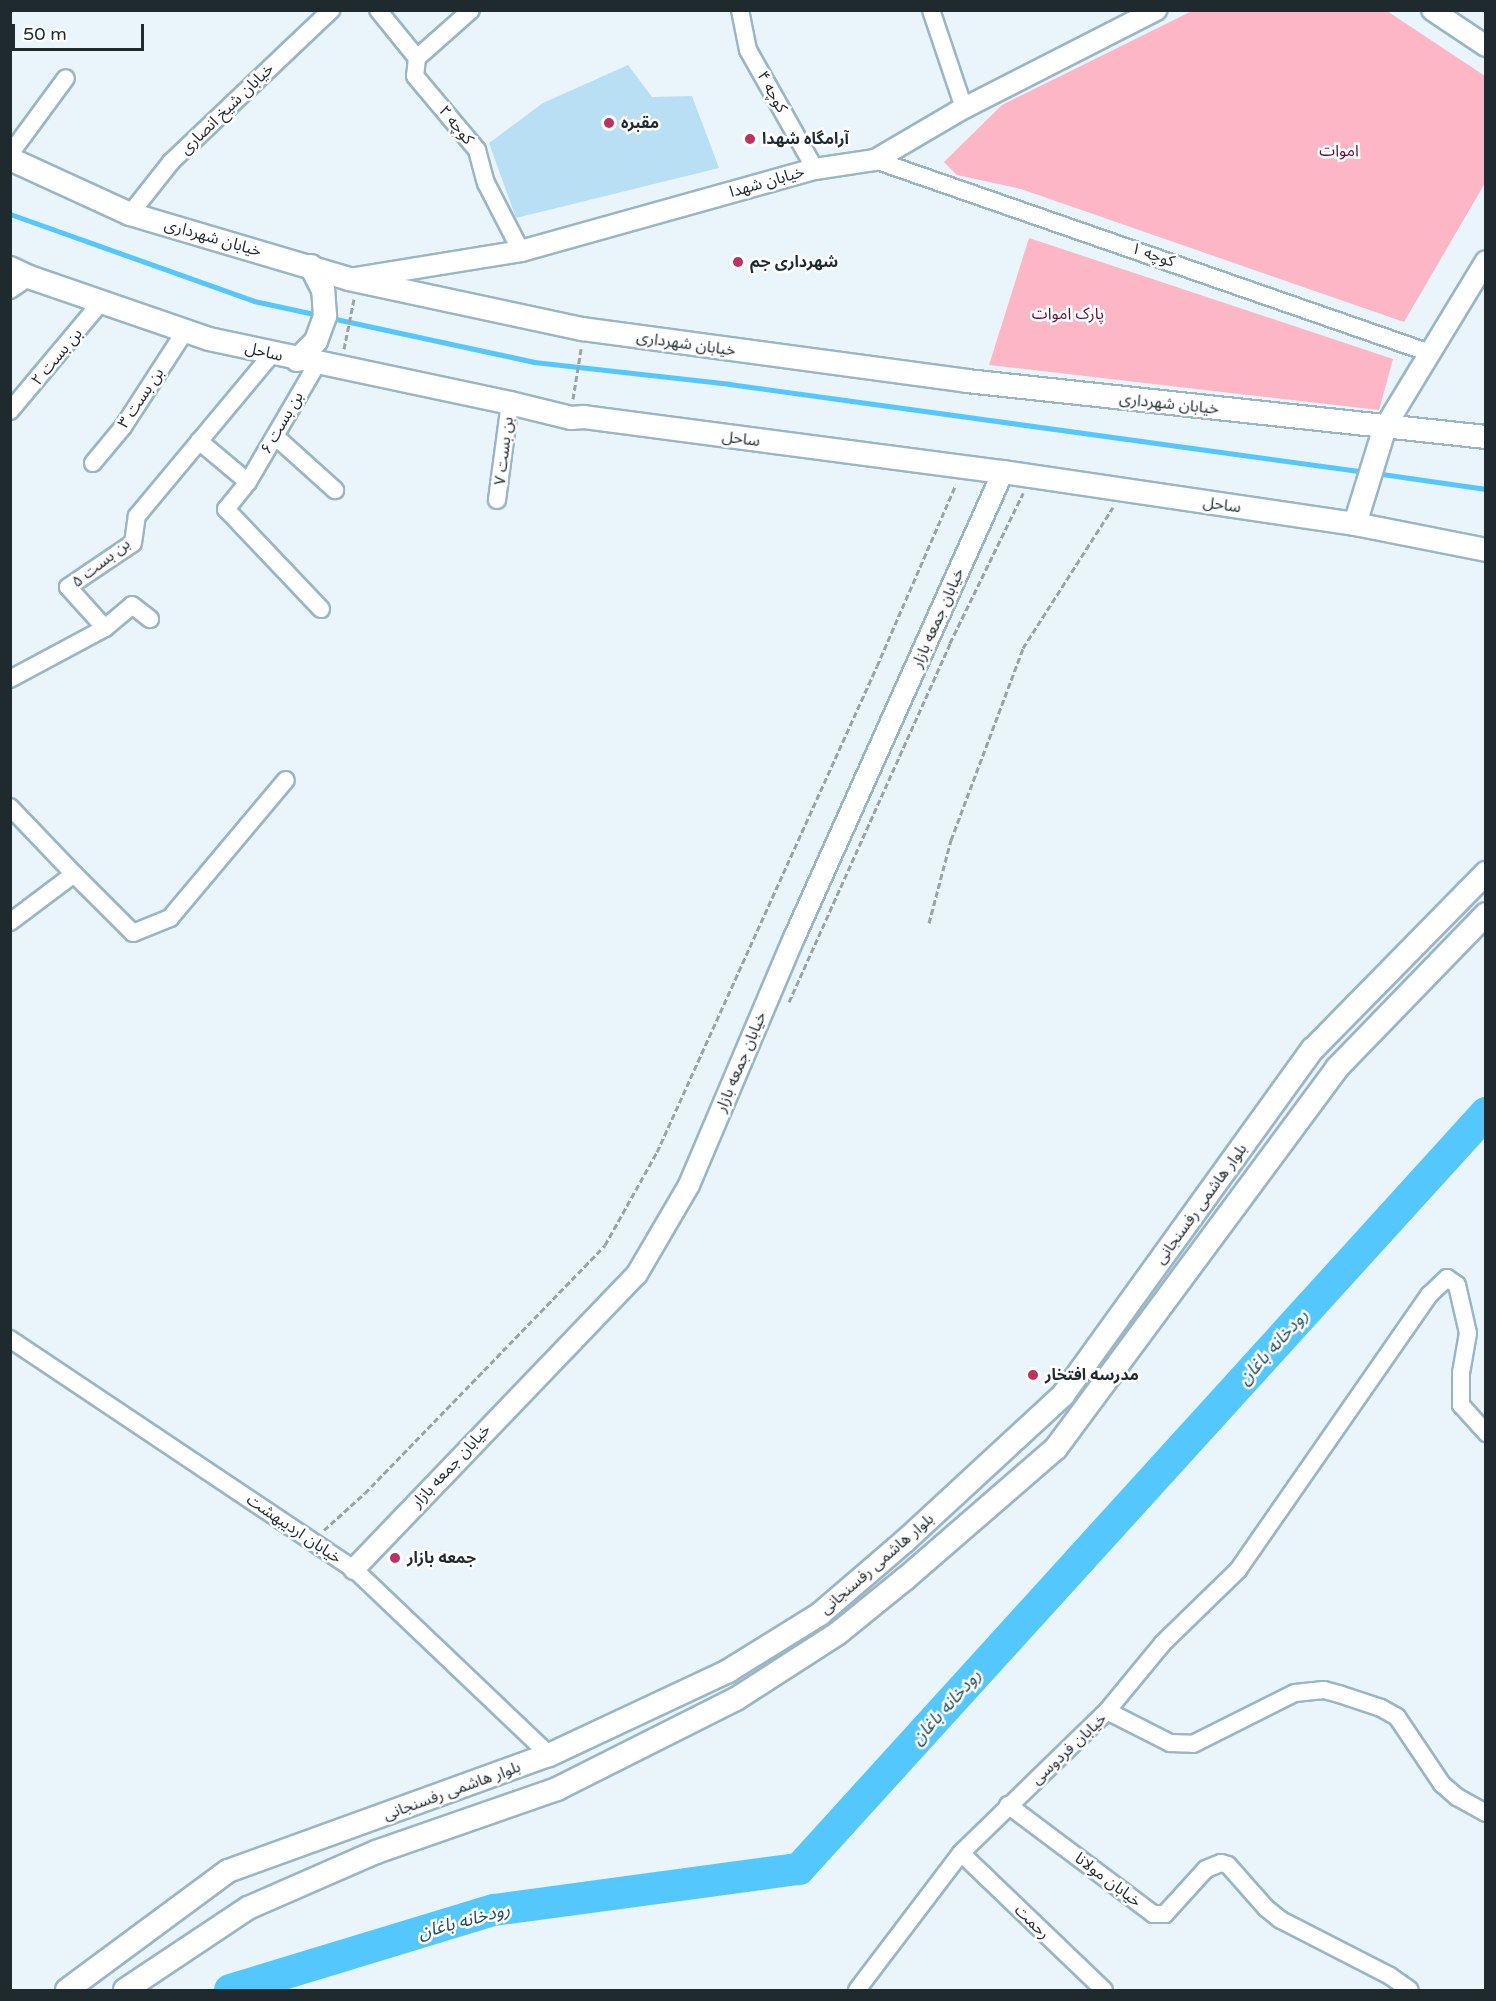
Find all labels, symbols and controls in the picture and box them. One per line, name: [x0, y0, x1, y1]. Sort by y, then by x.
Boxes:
scale bar: [15, 12, 147, 50]
text: 50 m: [23, 23, 67, 45]
street label: خیابان شیخ انصاری: [176, 59, 278, 159]
street label: کوچه ۴: [753, 68, 791, 116]
street label: کوچه ۲: [434, 102, 478, 148]
place label: مقبره: [621, 113, 659, 133]
marker: مقبره: [602, 116, 616, 130]
place label: آرامگاه شهدا: [762, 129, 849, 149]
marker: آرامگاه شهدا: [743, 132, 757, 146]
park label: اموات: [1319, 141, 1359, 161]
street label: خیابان شهدا: [727, 162, 807, 202]
street label: خیابان شهرداری: [162, 215, 264, 261]
street label: کوچه ۱: [1129, 239, 1177, 271]
place label: شهرداری جم: [750, 252, 838, 272]
marker: شهرداری جم: [731, 255, 745, 269]
park label: پارک اموات: [1032, 304, 1104, 324]
street label: بن بست ۲: [28, 324, 86, 390]
street label: خیابان شهرداری: [635, 328, 737, 360]
street label: ساحل: [243, 338, 285, 366]
street label: بن بست ۳: [114, 364, 168, 432]
street label: بن بست ۶: [256, 388, 308, 458]
street label: خیابان شهرداری: [1118, 389, 1220, 419]
street label: بن بست ۷: [490, 416, 518, 486]
street label: ساحل: [721, 427, 761, 451]
street label: ساحل: [1202, 493, 1242, 517]
street label: بن بست ۵: [68, 534, 134, 592]
street label: خیابان جمعه بازار: [907, 565, 969, 671]
street label: خیابان جمعه بازار: [711, 1009, 771, 1115]
street label: بلوار هاشمی رفسنجانی: [1151, 1140, 1251, 1268]
water label: رودخانه باغان: [1234, 1305, 1312, 1389]
place label: مدرسه افتخار: [1045, 1365, 1139, 1385]
marker: مدرسه افتخار: [1026, 1368, 1040, 1382]
street label: خیابان جمعه بازار: [407, 1420, 495, 1512]
street label: خیابان اردیبهشت: [243, 1490, 345, 1568]
street label: بلوار هاشمی رفسنجانی: [816, 1509, 938, 1619]
place label: جمعه بازار: [407, 1548, 476, 1568]
marker: جمعه بازار: [388, 1551, 402, 1565]
water label: رودخانه باغان: [907, 1665, 985, 1749]
street label: خیابان فردوسی: [1027, 1709, 1111, 1789]
street label: بلوار هاشمی رفسنجانی: [381, 1757, 523, 1825]
street label: خیابان مولانا: [1071, 1849, 1145, 1911]
water label: رودخانه باغان: [416, 1898, 512, 1944]
street label: رحمت: [1010, 1901, 1054, 1943]

